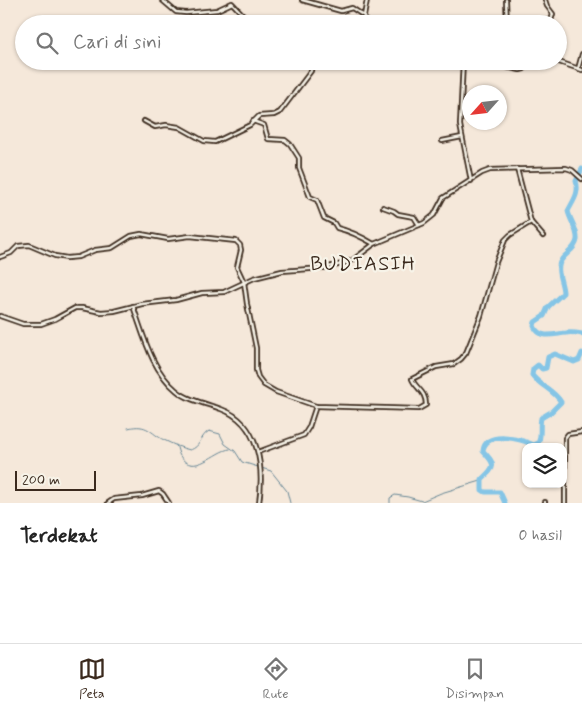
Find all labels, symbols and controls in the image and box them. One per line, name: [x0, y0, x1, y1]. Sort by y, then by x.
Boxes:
search box: [15, 15, 567, 70]
icon: search: [33, 29, 61, 57]
text: Cari di sini: [73, 30, 161, 55]
north arrow: [462, 85, 507, 130]
district label: BUDIASIH: [310, 251, 416, 278]
map controls: [522, 443, 567, 488]
button: layers: [522, 443, 567, 488]
scale bar: [15, 468, 96, 491]
text: 200 m: [22, 471, 60, 489]
text: Terdekat: [20, 522, 98, 550]
text: 0 hasil: [518, 525, 562, 546]
tab: Peta: [78, 655, 106, 703]
tab: Rute: [262, 655, 290, 703]
tab: Disimpan: [445, 655, 504, 703]

